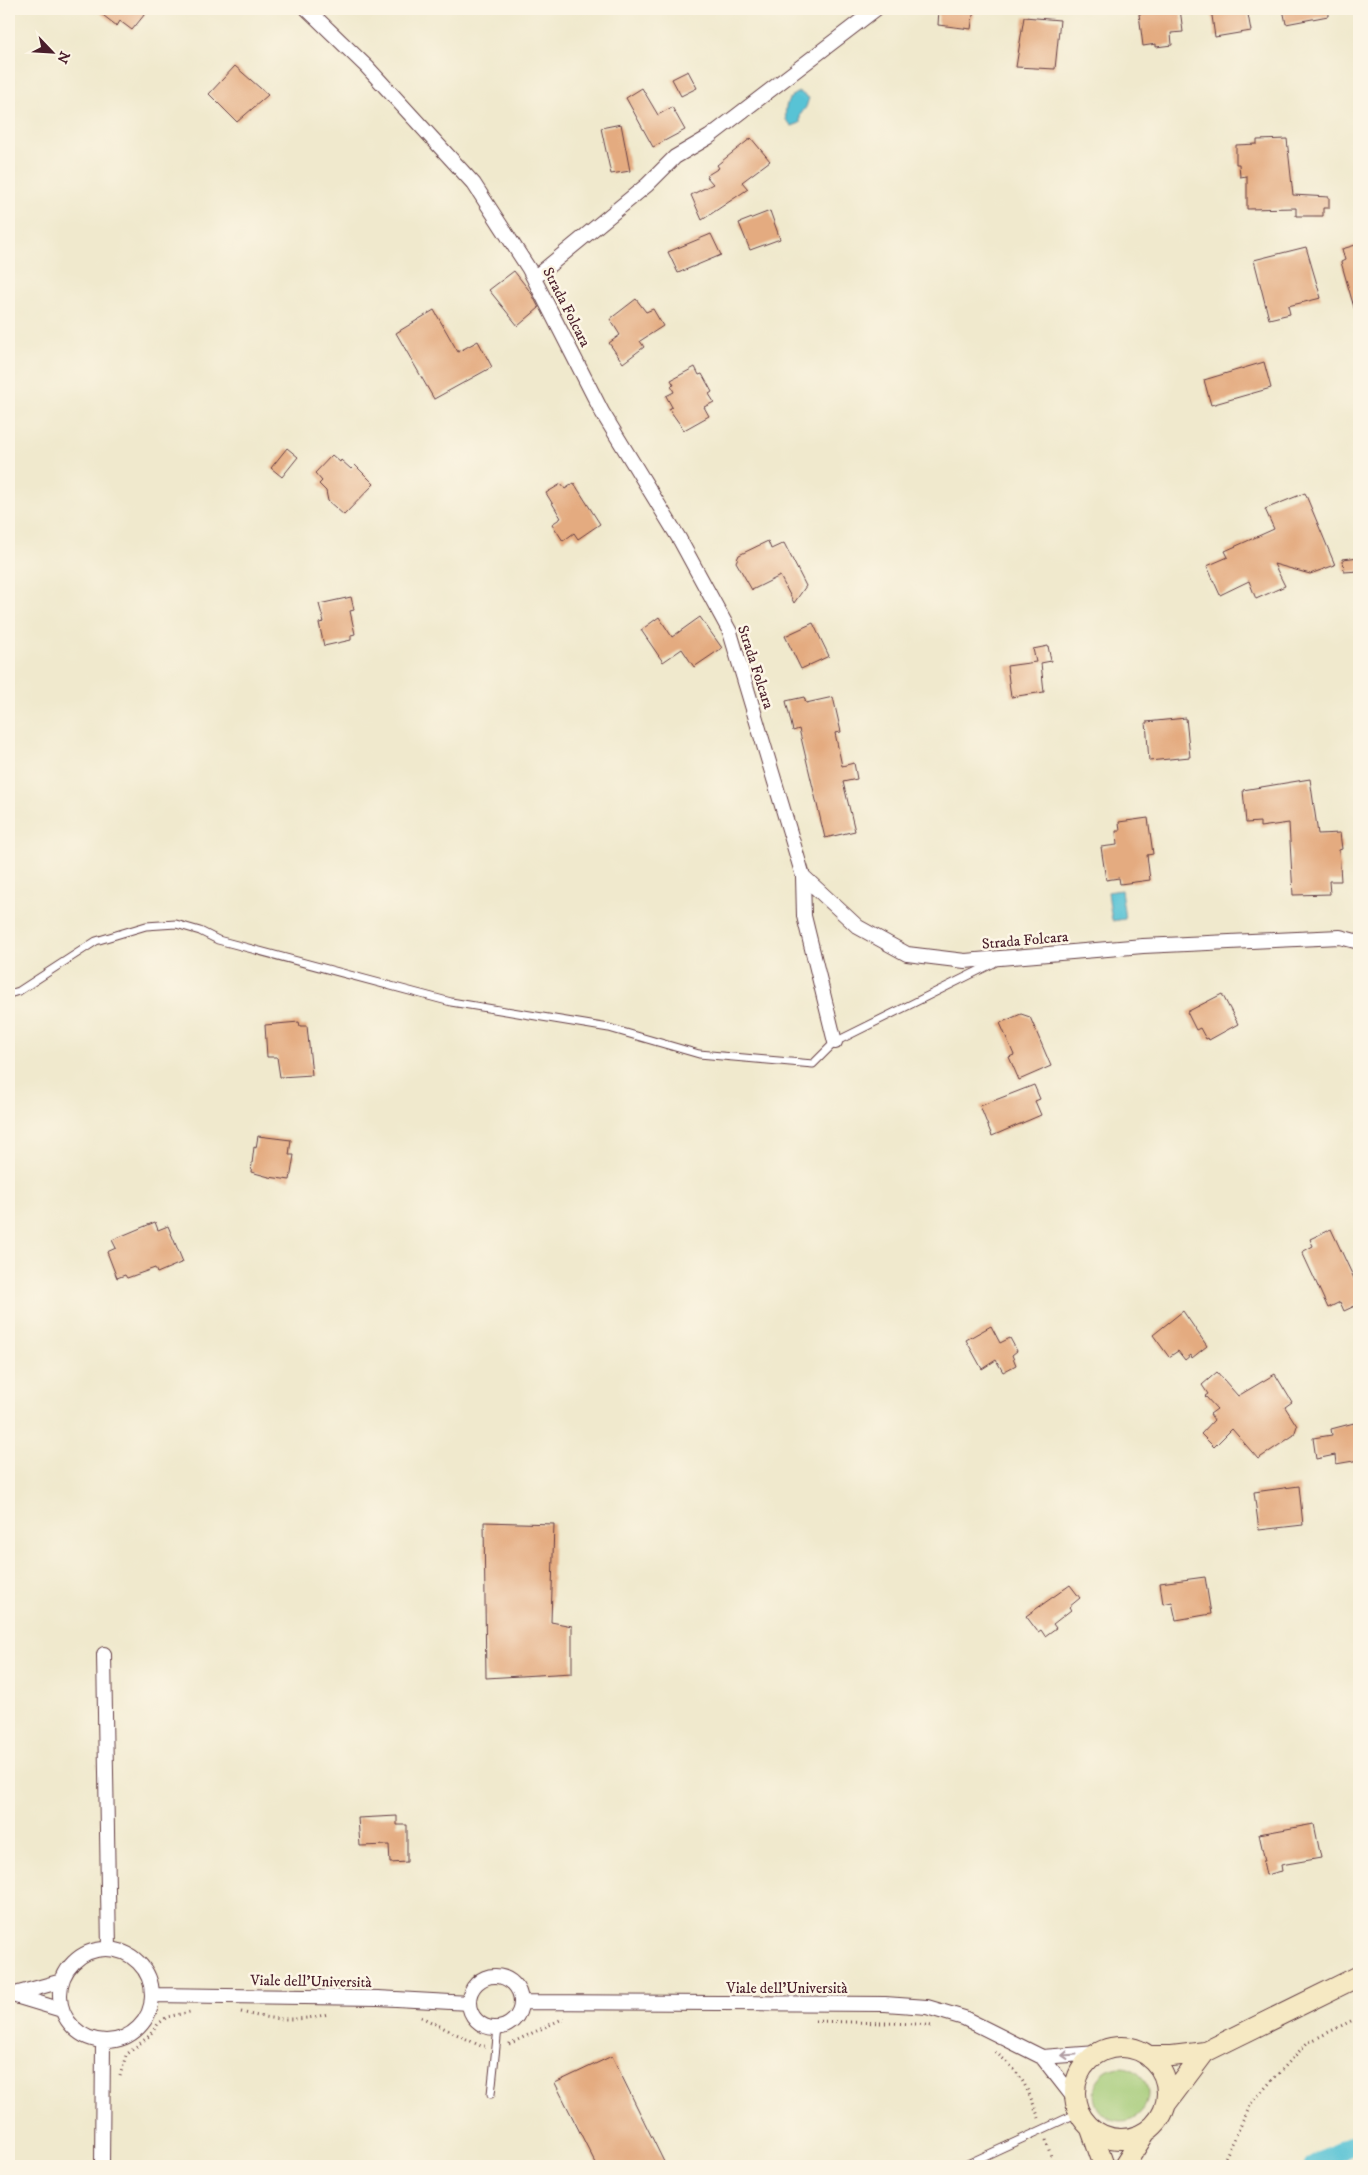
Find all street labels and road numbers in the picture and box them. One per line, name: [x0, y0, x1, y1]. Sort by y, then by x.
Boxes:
street label: Strada Folcara: [538, 264, 595, 351]
street label: Strada Folcara: [733, 623, 778, 712]
street label: Strada Folcara: [981, 927, 1070, 954]
street label: Viale dell'Università: [249, 1971, 372, 1992]
street label: Viale dell'Università: [725, 1979, 848, 1998]

